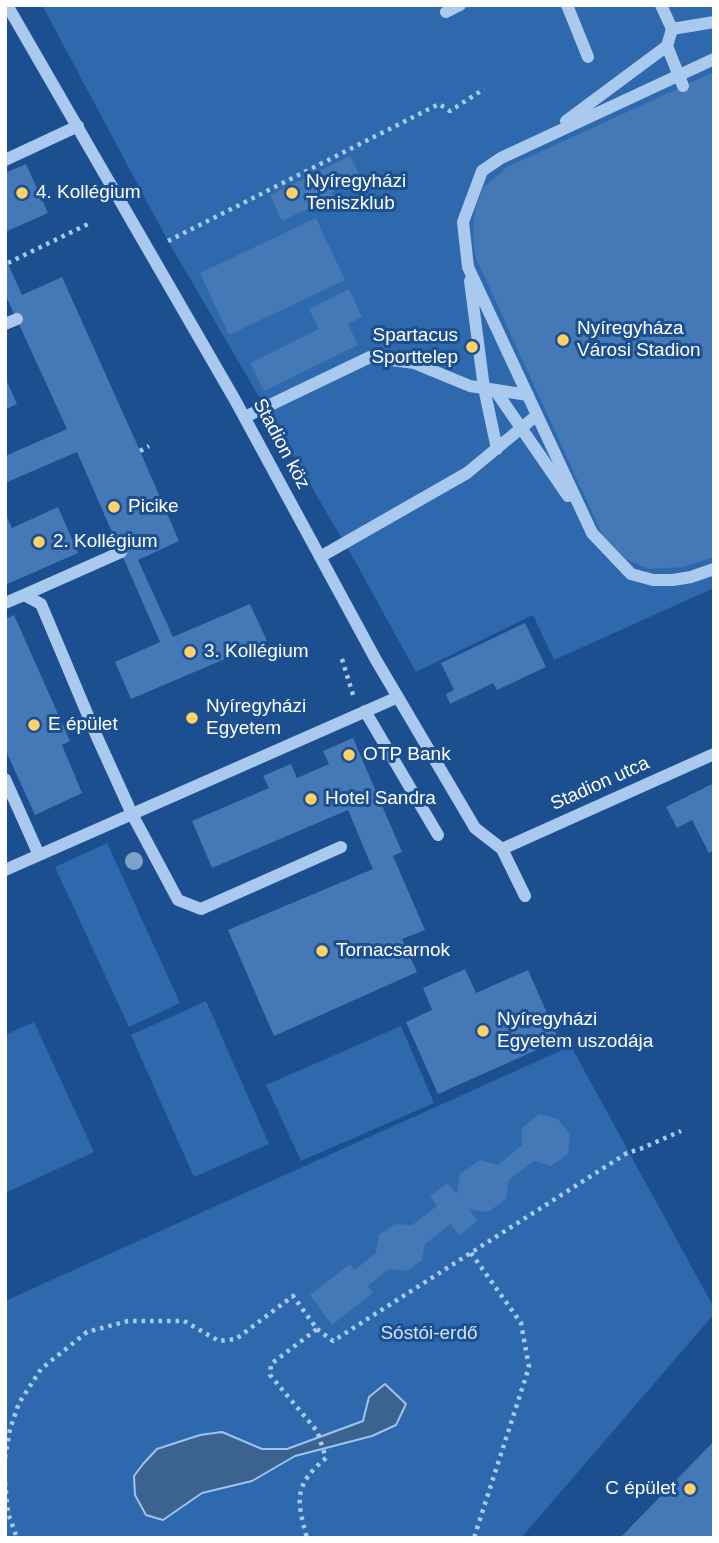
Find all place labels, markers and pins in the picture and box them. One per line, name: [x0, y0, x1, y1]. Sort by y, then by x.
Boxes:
place label: Nyíregyházi Teniszklub: [306, 171, 406, 215]
place label: 4. Kollégium: [36, 182, 141, 204]
marker: 4. Kollégium: [14, 185, 30, 201]
marker: Nyíregyházi Teniszklub: [284, 185, 300, 201]
place label: Nyíregyháza Városi Stadion: [577, 318, 701, 362]
place label: Spartacus Sporttelep: [371, 325, 458, 369]
marker: Nyíregyháza Városi Stadion: [555, 332, 571, 348]
marker: Spartacus Sporttelep: [464, 339, 480, 355]
place label: Picike: [128, 496, 179, 518]
marker: Picike: [106, 499, 122, 515]
place label: 2. Kollégium: [53, 531, 158, 553]
marker: 2. Kollégium: [31, 534, 47, 550]
place label: 3. Kollégium: [204, 641, 309, 663]
marker: 3. Kollégium: [182, 644, 198, 660]
place label: Nyíregyházi Egyetem: [206, 696, 306, 740]
marker: Nyíregyházi Egyetem: [184, 710, 200, 726]
place label: E épület: [48, 714, 118, 736]
marker: E épület: [26, 717, 42, 733]
place label: OTP Bank: [363, 744, 451, 766]
marker: OTP Bank: [341, 747, 357, 763]
place label: Hotel Sandra: [325, 788, 436, 810]
marker: Hotel Sandra: [303, 791, 319, 807]
place label: Tornacsarnok: [336, 940, 450, 962]
marker: Tornacsarnok: [314, 943, 330, 959]
place label: Nyíregyházi Egyetem uszodája: [497, 1009, 653, 1053]
marker: Nyíregyházi Egyetem uszodája: [475, 1023, 491, 1039]
place label: C épület: [605, 1478, 676, 1500]
marker: C épület: [682, 1481, 698, 1497]

